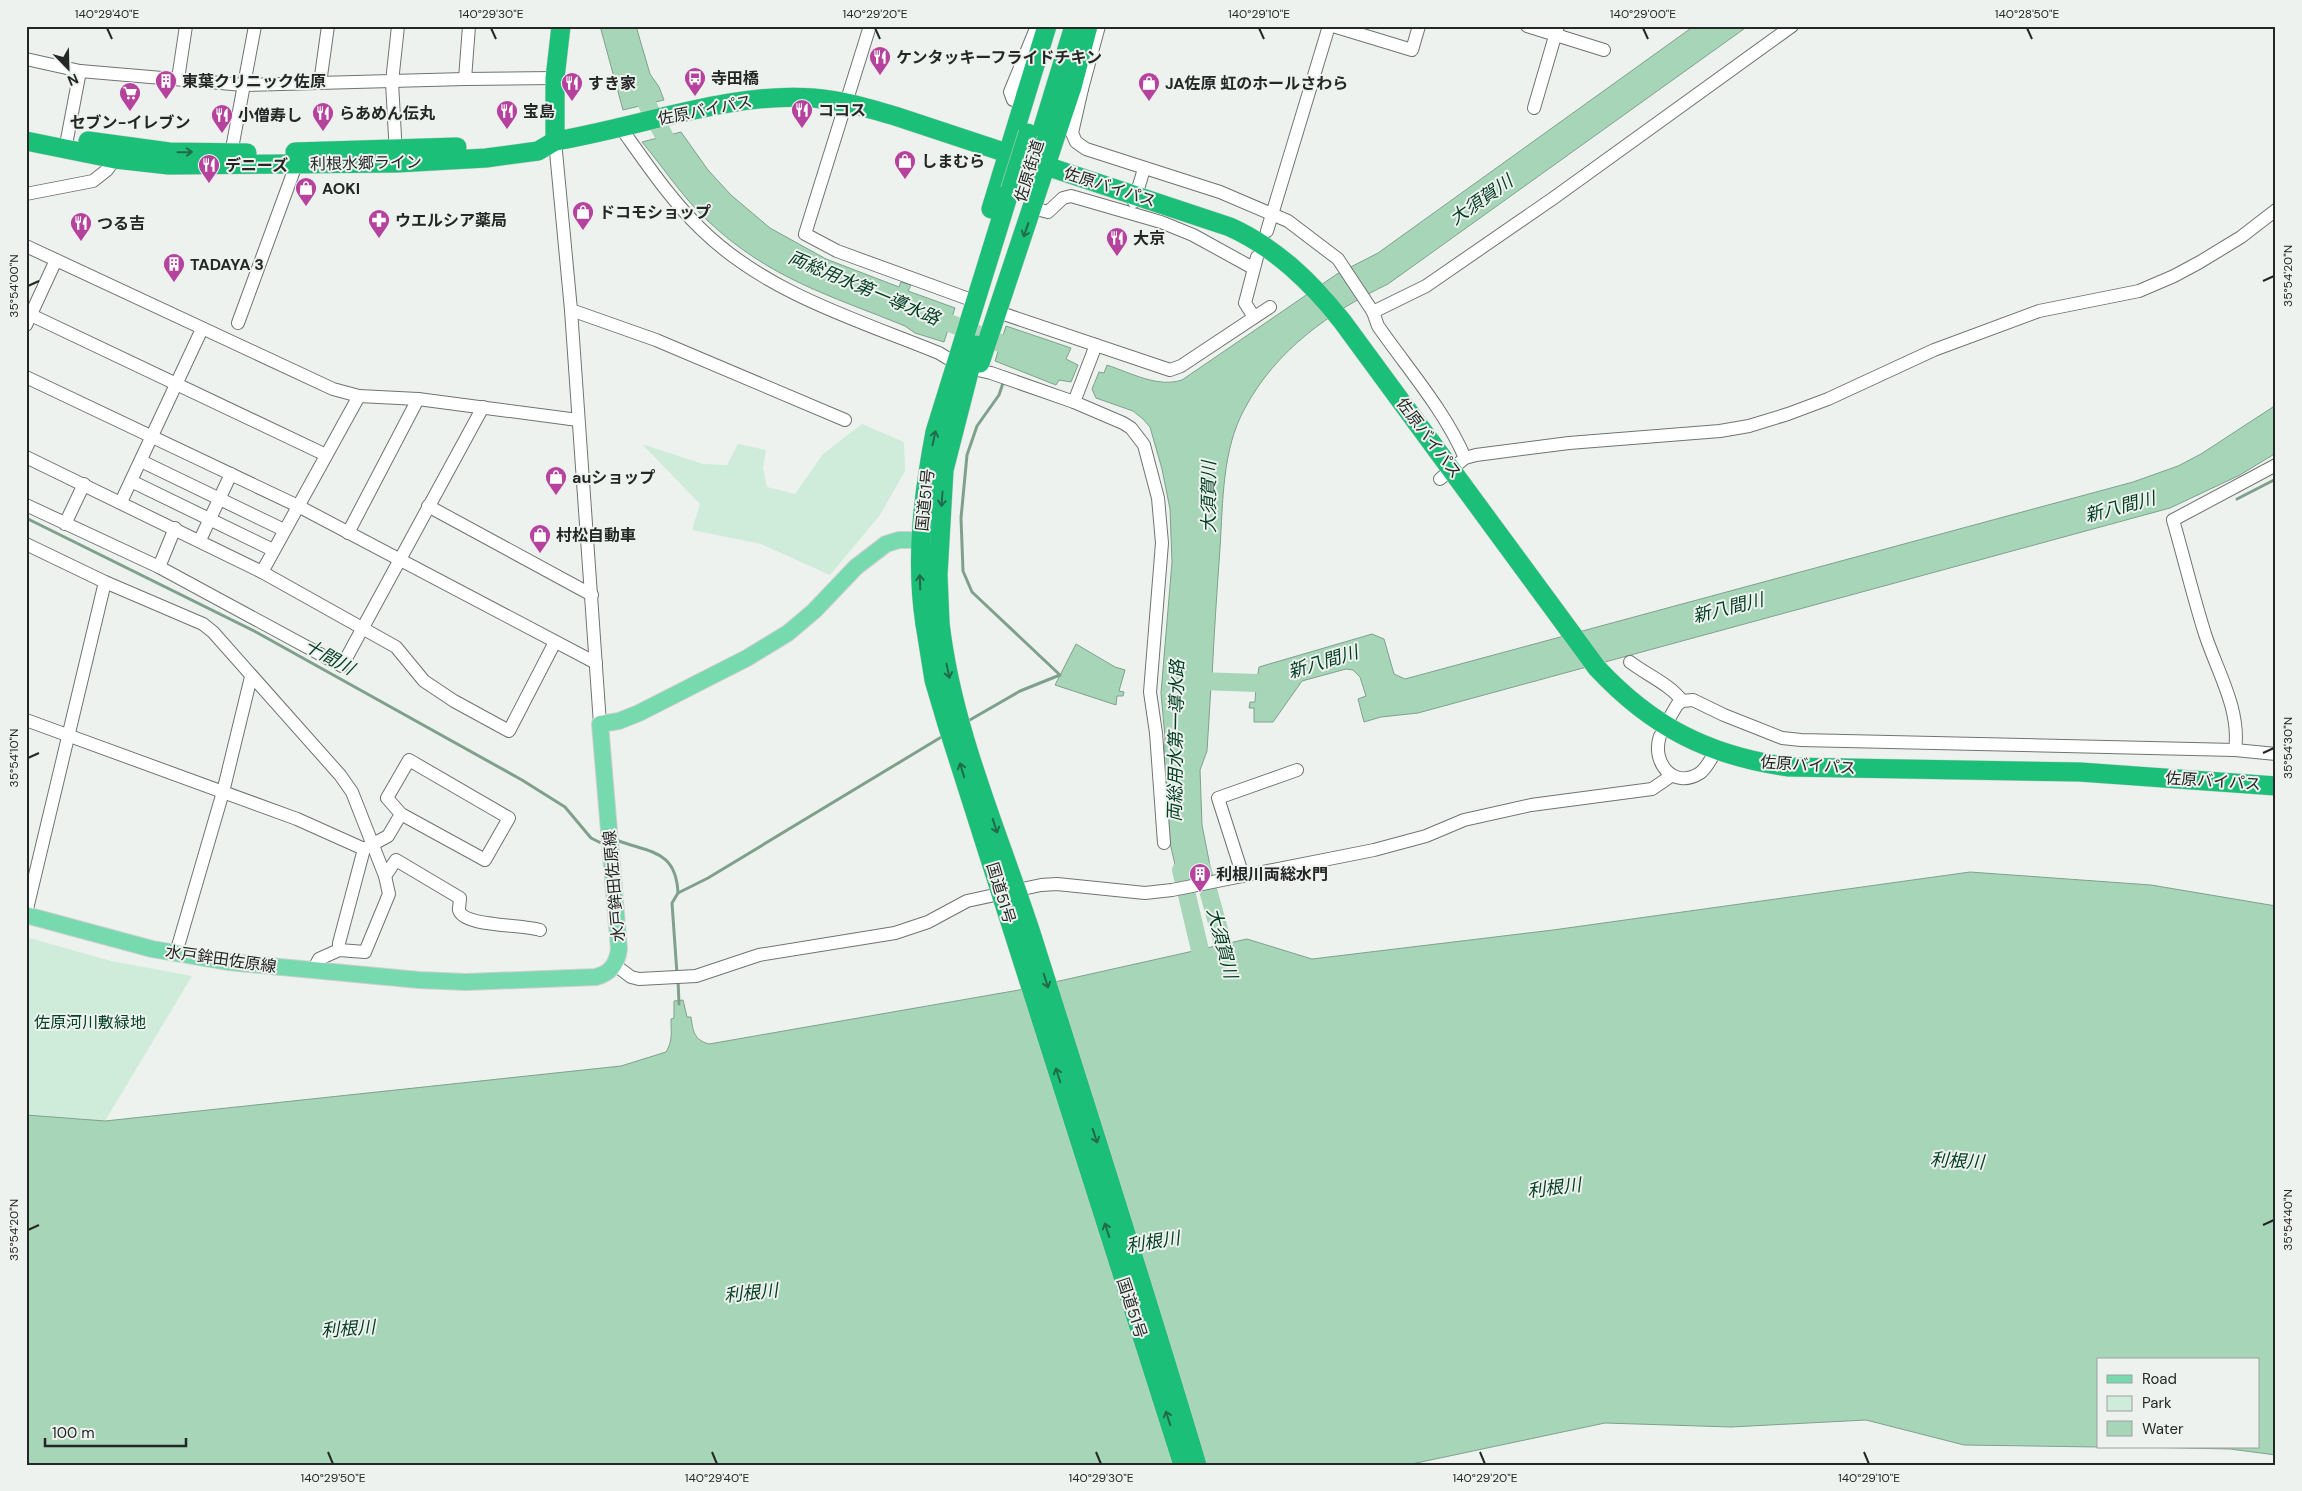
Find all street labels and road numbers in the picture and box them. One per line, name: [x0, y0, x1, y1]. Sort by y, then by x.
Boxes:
street label: 佐原バイパス: [656, 91, 754, 129]
street label: 佐原街道: [1010, 137, 1048, 205]
street label: 利根水郷ライン: [310, 152, 422, 174]
street label: 佐原バイパス: [1061, 162, 1159, 212]
street label: 佐原バイパス: [1392, 393, 1466, 483]
street label: 国道51号: [911, 468, 939, 532]
street label: 佐原バイパス: [1760, 751, 1856, 779]
street label: 佐原バイパス: [2165, 767, 2261, 795]
street label: 水戸鉾田佐原線: [599, 829, 629, 943]
street label: 国道51号: [982, 860, 1020, 926]
street label: 水戸鉾田佐原線: [164, 941, 278, 977]
street label: 国道51号: [1112, 1275, 1152, 1341]

